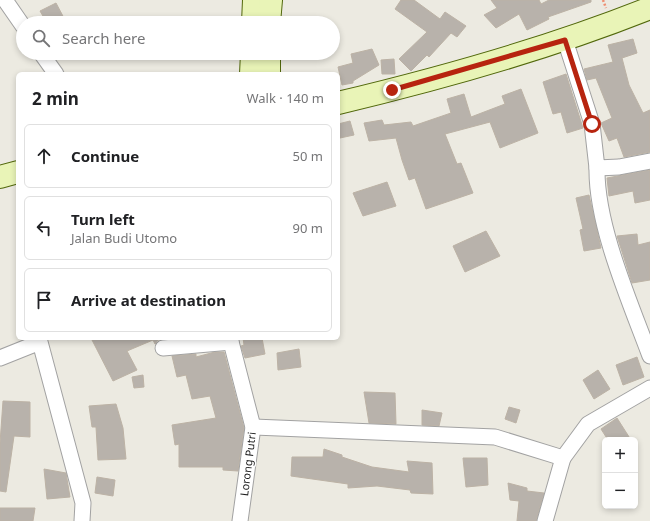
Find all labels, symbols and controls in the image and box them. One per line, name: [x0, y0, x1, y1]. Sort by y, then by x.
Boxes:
search box: [16, 16, 340, 60]
icon: search: [30, 27, 52, 49]
text: Search here: [62, 28, 145, 48]
route end: [383, 81, 401, 99]
text: 2 min: [32, 87, 79, 110]
text: Walk · 140 m: [246, 89, 324, 107]
route start: [583, 115, 601, 133]
icon: ahead: [33, 145, 55, 167]
text: Continue: [71, 146, 139, 166]
text: 50 m: [293, 147, 323, 165]
text: Turn left: [71, 209, 135, 229]
icon: left: [33, 217, 55, 239]
text: 90 m: [293, 219, 323, 237]
text: Jalan Budi Utomo: [71, 229, 177, 247]
icon: arrive: [33, 289, 55, 311]
text: Arrive at destination: [71, 290, 226, 310]
street label: Lorong Putri: [236, 431, 259, 497]
map controls: [602, 437, 638, 509]
button: +: [602, 437, 638, 473]
button: −: [602, 473, 638, 509]

